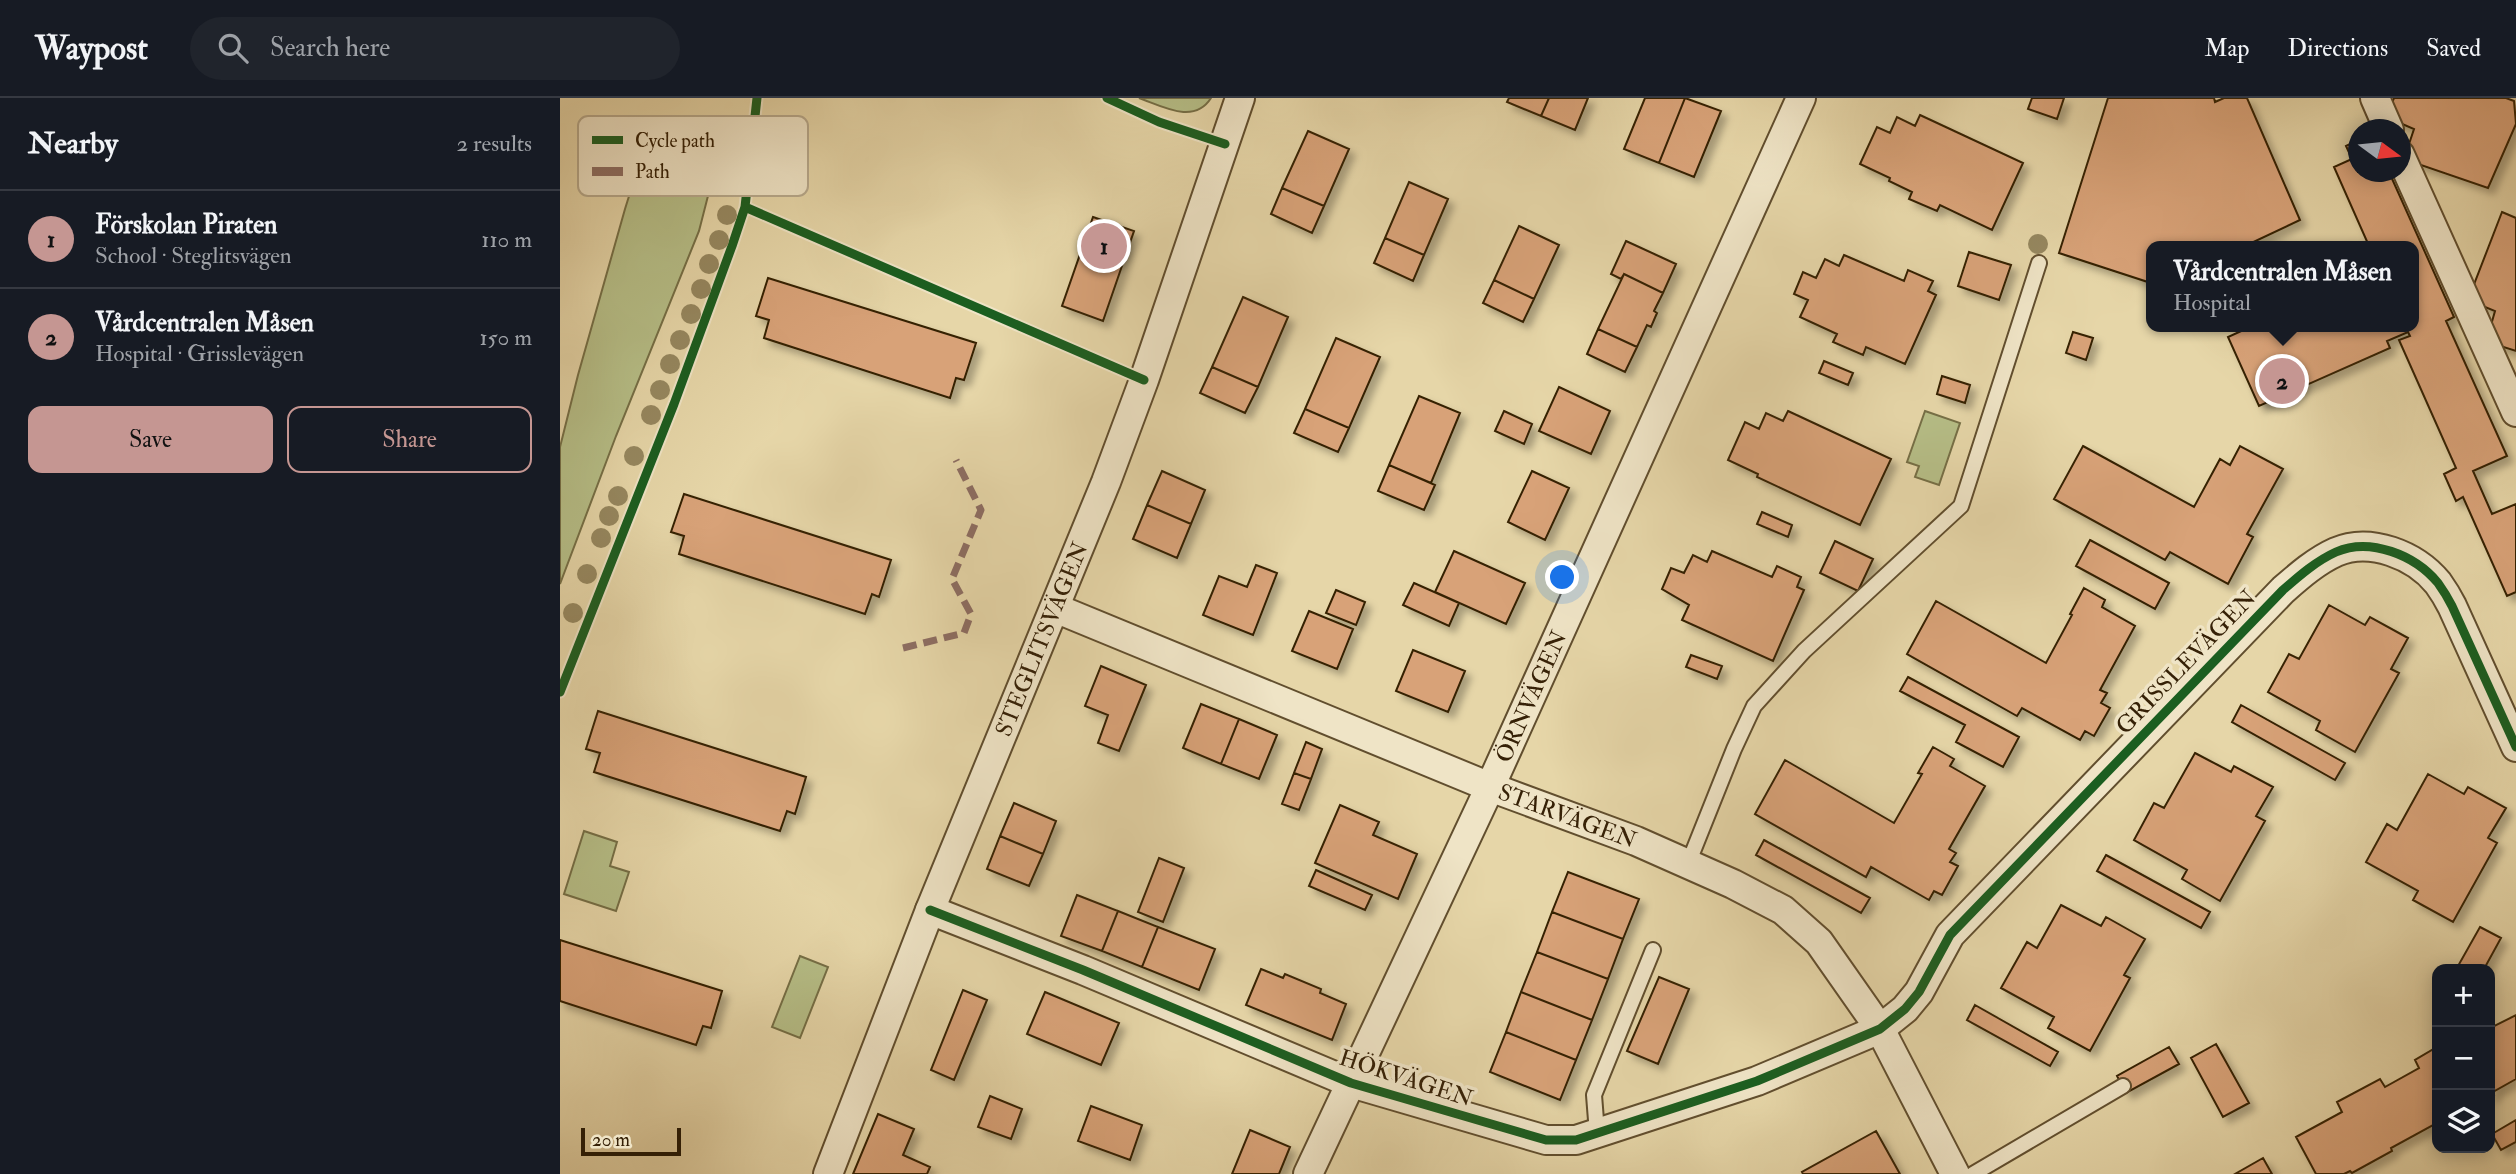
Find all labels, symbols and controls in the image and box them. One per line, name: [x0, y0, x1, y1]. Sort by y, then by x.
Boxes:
search box: [190, 17, 680, 80]
text: Waypost: [35, 28, 148, 69]
icon: search: [214, 29, 252, 67]
text: Search here: [270, 32, 390, 64]
text: Map: [2204, 33, 2249, 64]
text: Directions: [2287, 33, 2388, 64]
text: Saved: [2426, 33, 2481, 64]
legend: [578, 116, 808, 196]
north arrow: [2348, 119, 2411, 182]
text: Nearby: [28, 125, 118, 162]
text: 2 results: [457, 129, 532, 158]
text: Cycle path: [635, 129, 715, 154]
text: Path: [635, 160, 670, 184]
text: Förskolan Piraten: [95, 209, 277, 241]
pin: 1: [1081, 220, 1127, 272]
text: 1: [47, 225, 55, 254]
text: 110 m: [481, 225, 532, 254]
text: School · Steglitsvägen: [95, 241, 292, 270]
popup: [2146, 241, 2419, 332]
text: Vårdcentralen Måsen: [2173, 256, 2392, 288]
text: Hospital: [2173, 288, 2251, 317]
text: Vårdcentralen Måsen: [95, 307, 314, 339]
text: 2: [45, 323, 57, 352]
text: 150 m: [479, 323, 532, 352]
text: Hospital · Grisslevägen: [95, 339, 304, 368]
pin: 2: [2259, 355, 2305, 407]
button: Save: [28, 406, 273, 473]
button: Share: [287, 406, 532, 473]
street label: STEGLITSVÄGEN: [989, 537, 1094, 741]
your location: [1545, 560, 1579, 594]
street label: GRISSLEVÄGEN: [2110, 583, 2263, 740]
street label: ÖRNVÄGEN: [1489, 626, 1573, 767]
street label: STARVÄGEN: [1494, 777, 1641, 855]
map controls: [2432, 964, 2495, 1153]
button: +: [2432, 964, 2495, 1027]
button: −: [2432, 1027, 2495, 1090]
street label: HÖKVÄGEN: [1336, 1043, 1477, 1113]
button: layers: [2432, 1090, 2495, 1153]
scale bar: [581, 1125, 681, 1157]
text: 20 m: [592, 1128, 630, 1152]

